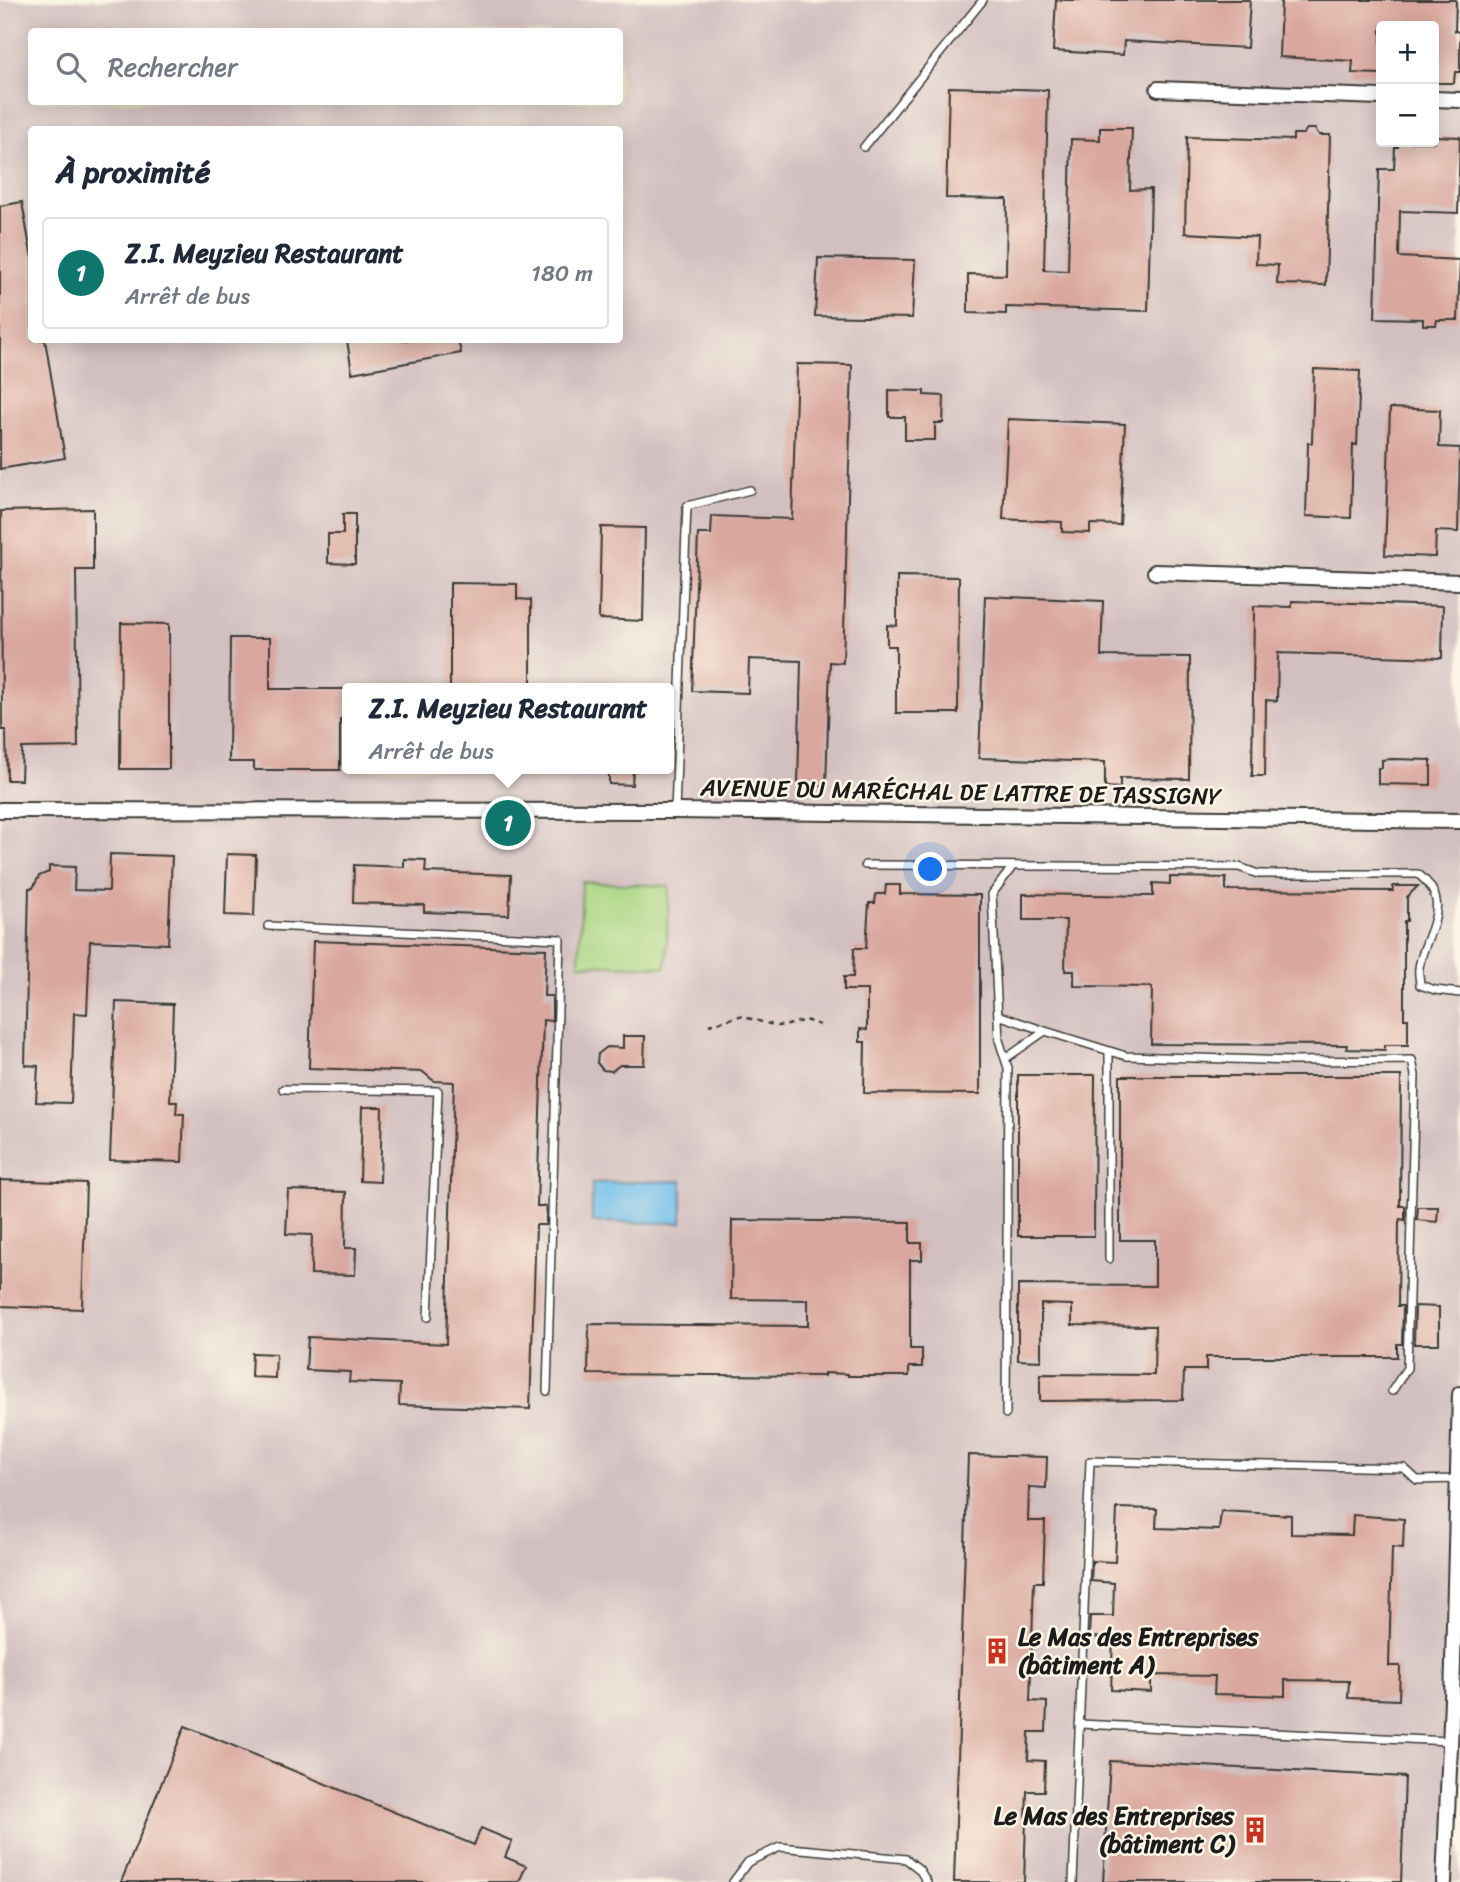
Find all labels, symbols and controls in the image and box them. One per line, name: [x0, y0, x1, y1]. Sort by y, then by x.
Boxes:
map controls: [1376, 21, 1439, 147]
button: +: [1376, 21, 1439, 84]
search box: [28, 28, 623, 105]
text: Rechercher: [108, 44, 238, 90]
icon: search: [52, 48, 90, 86]
button: −: [1376, 84, 1439, 147]
text: À proximité: [56, 145, 210, 199]
text: Z.I. Meyzieu Restaurant: [125, 230, 404, 276]
text: 1: [76, 253, 86, 294]
text: 180 m: [531, 253, 593, 294]
text: Arrêt de bus: [125, 276, 250, 317]
popup: [342, 683, 674, 774]
text: Z.I. Meyzieu Restaurant: [369, 685, 647, 731]
text: Arrêt de bus: [369, 731, 494, 772]
street label: AVENUE DU MARÉCHAL DE LATTRE DE TASSIGNY: [699, 766, 1223, 818]
pin: 1: [485, 797, 531, 849]
your location: [913, 852, 947, 886]
place label: Le Mas des Entreprises (bâtiment A): [1018, 1616, 1259, 1686]
building icon: Le Mas des Entreprises (bâtiment A): [982, 1636, 1012, 1666]
place label: Le Mas des Entreprises (bâtiment C): [994, 1795, 1235, 1865]
building icon: Le Mas des Entreprises (bâtiment C): [1240, 1815, 1270, 1845]

